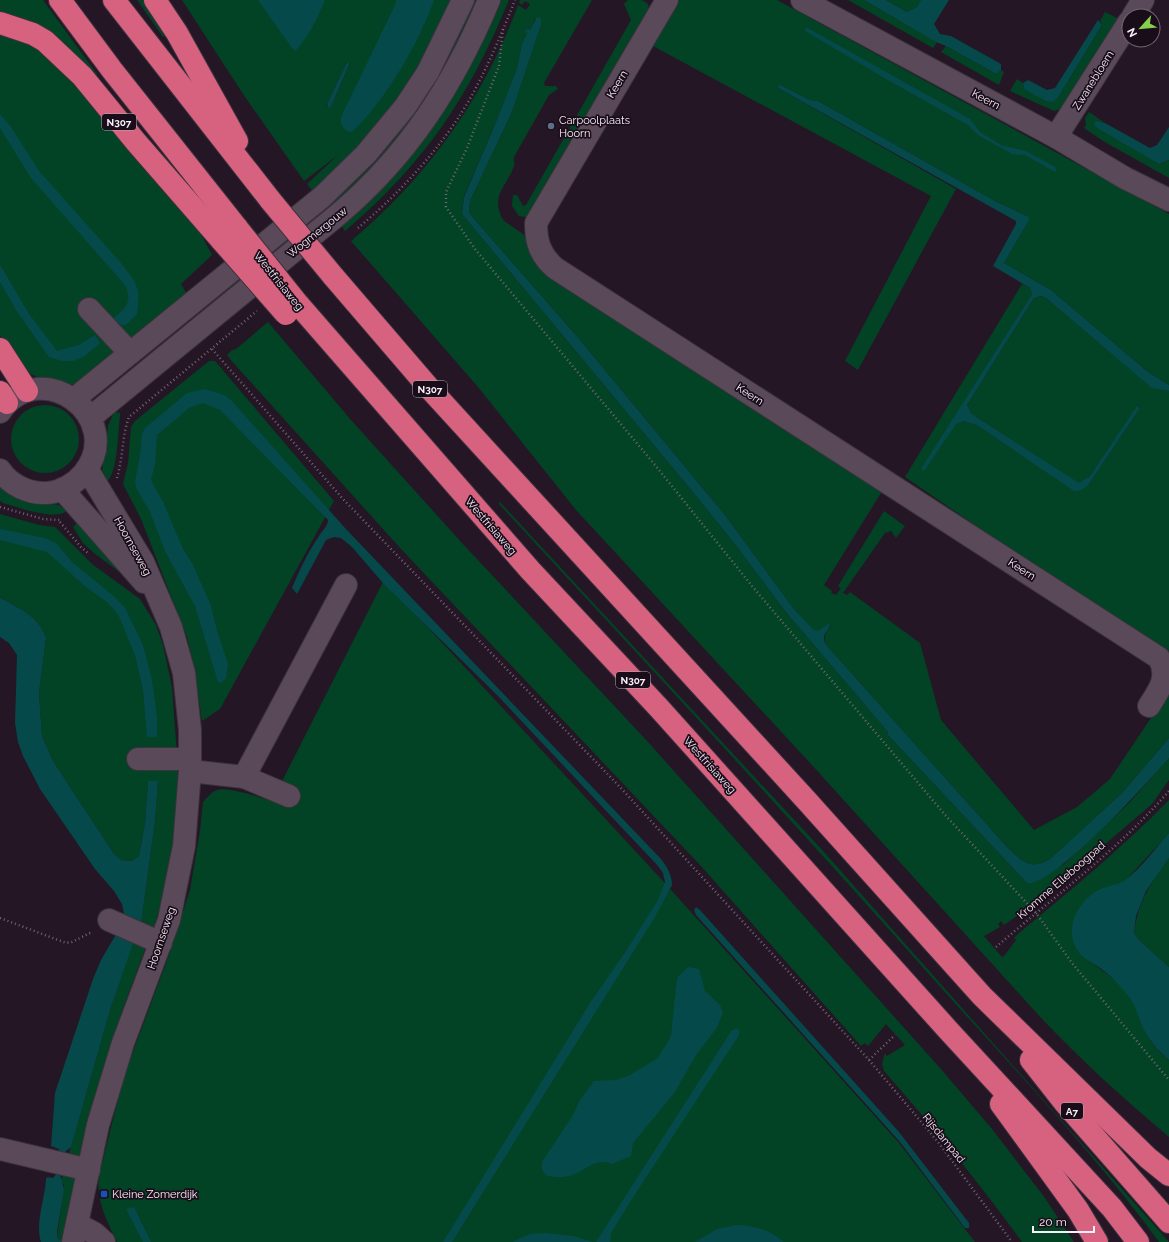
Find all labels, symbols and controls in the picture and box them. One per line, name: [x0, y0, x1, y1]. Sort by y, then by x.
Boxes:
north arrow: [1121, 8, 1161, 48]
text: N: [1125, 26, 1140, 39]
street label: Zwanebloem: [1070, 48, 1117, 112]
street label: Keern: [604, 68, 631, 100]
street label: Keern: [970, 87, 1002, 112]
road number: N307: [102, 114, 136, 130]
place label: Carpoolplaats Hoorn: [559, 114, 630, 140]
marker: Carpoolplaats Hoorn: [546, 121, 556, 131]
street label: Wogmergouw: [285, 204, 350, 260]
street label: Westfrisiaweg: [251, 249, 306, 313]
road number: N307: [413, 381, 447, 397]
street label: Keern: [734, 381, 766, 408]
street label: Westfrisiaweg: [462, 495, 519, 558]
street label: Hoornseweg: [111, 515, 154, 578]
street label: Keern: [1006, 556, 1038, 583]
road number: N307: [616, 672, 650, 688]
street label: Westfrisiaweg: [681, 734, 738, 796]
street label: Kromme Elleboogpad: [1015, 839, 1108, 922]
street label: Hoornseweg: [145, 905, 178, 971]
road number: A7: [1061, 1103, 1083, 1119]
street label: Rijsdampad: [920, 1111, 968, 1166]
place label: Kleine Zomerdijk: [112, 1188, 198, 1201]
marker: Kleine Zomerdijk: [99, 1189, 109, 1199]
scale bar: [1033, 1208, 1094, 1234]
text: 20 m: [1039, 1215, 1067, 1229]

